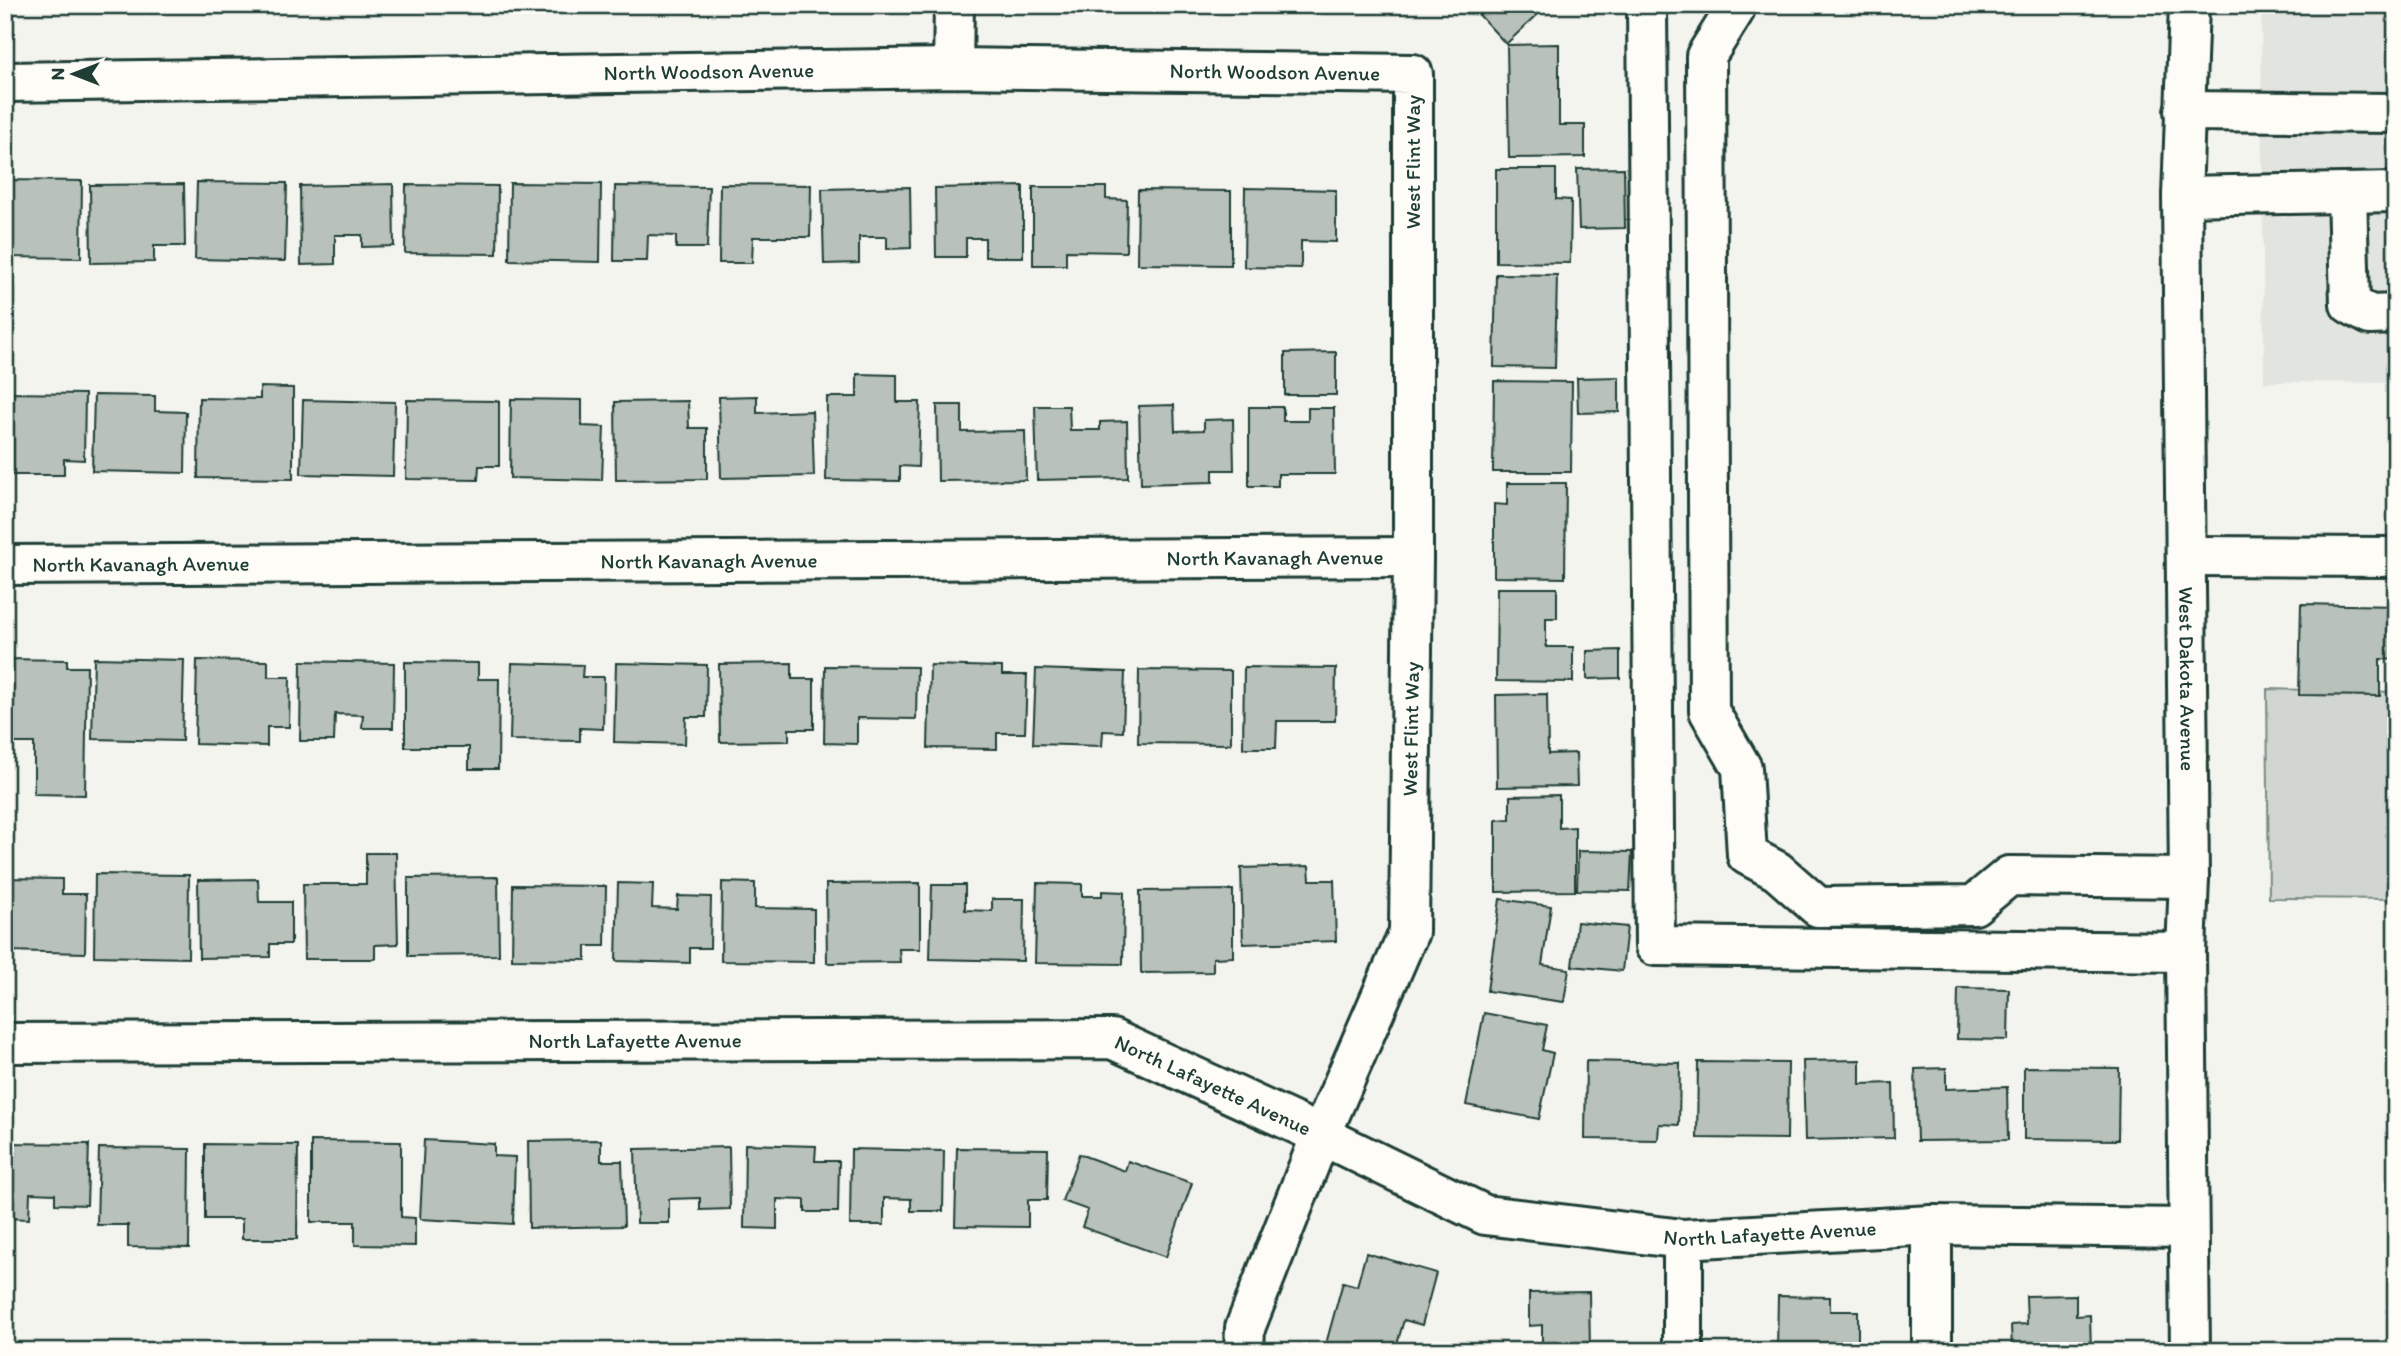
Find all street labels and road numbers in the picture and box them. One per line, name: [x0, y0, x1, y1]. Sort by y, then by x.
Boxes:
street label: North Woodson Avenue: [603, 57, 814, 85]
street label: North Woodson Avenue: [1169, 58, 1380, 86]
street label: West Flint Way: [1400, 95, 1425, 229]
street label: North Kavanagh Avenue: [1166, 544, 1384, 570]
street label: North Kavanagh Avenue: [600, 547, 818, 574]
street label: North Kavanagh Avenue: [32, 551, 250, 577]
street label: West Dakota Avenue: [2174, 586, 2201, 771]
street label: West Flint Way: [1397, 661, 1424, 797]
street label: North Lafayette Avenue: [528, 1027, 742, 1053]
street label: North Lafayette Avenue: [1111, 1029, 1315, 1141]
street label: North Lafayette Avenue: [1662, 1215, 1877, 1251]

